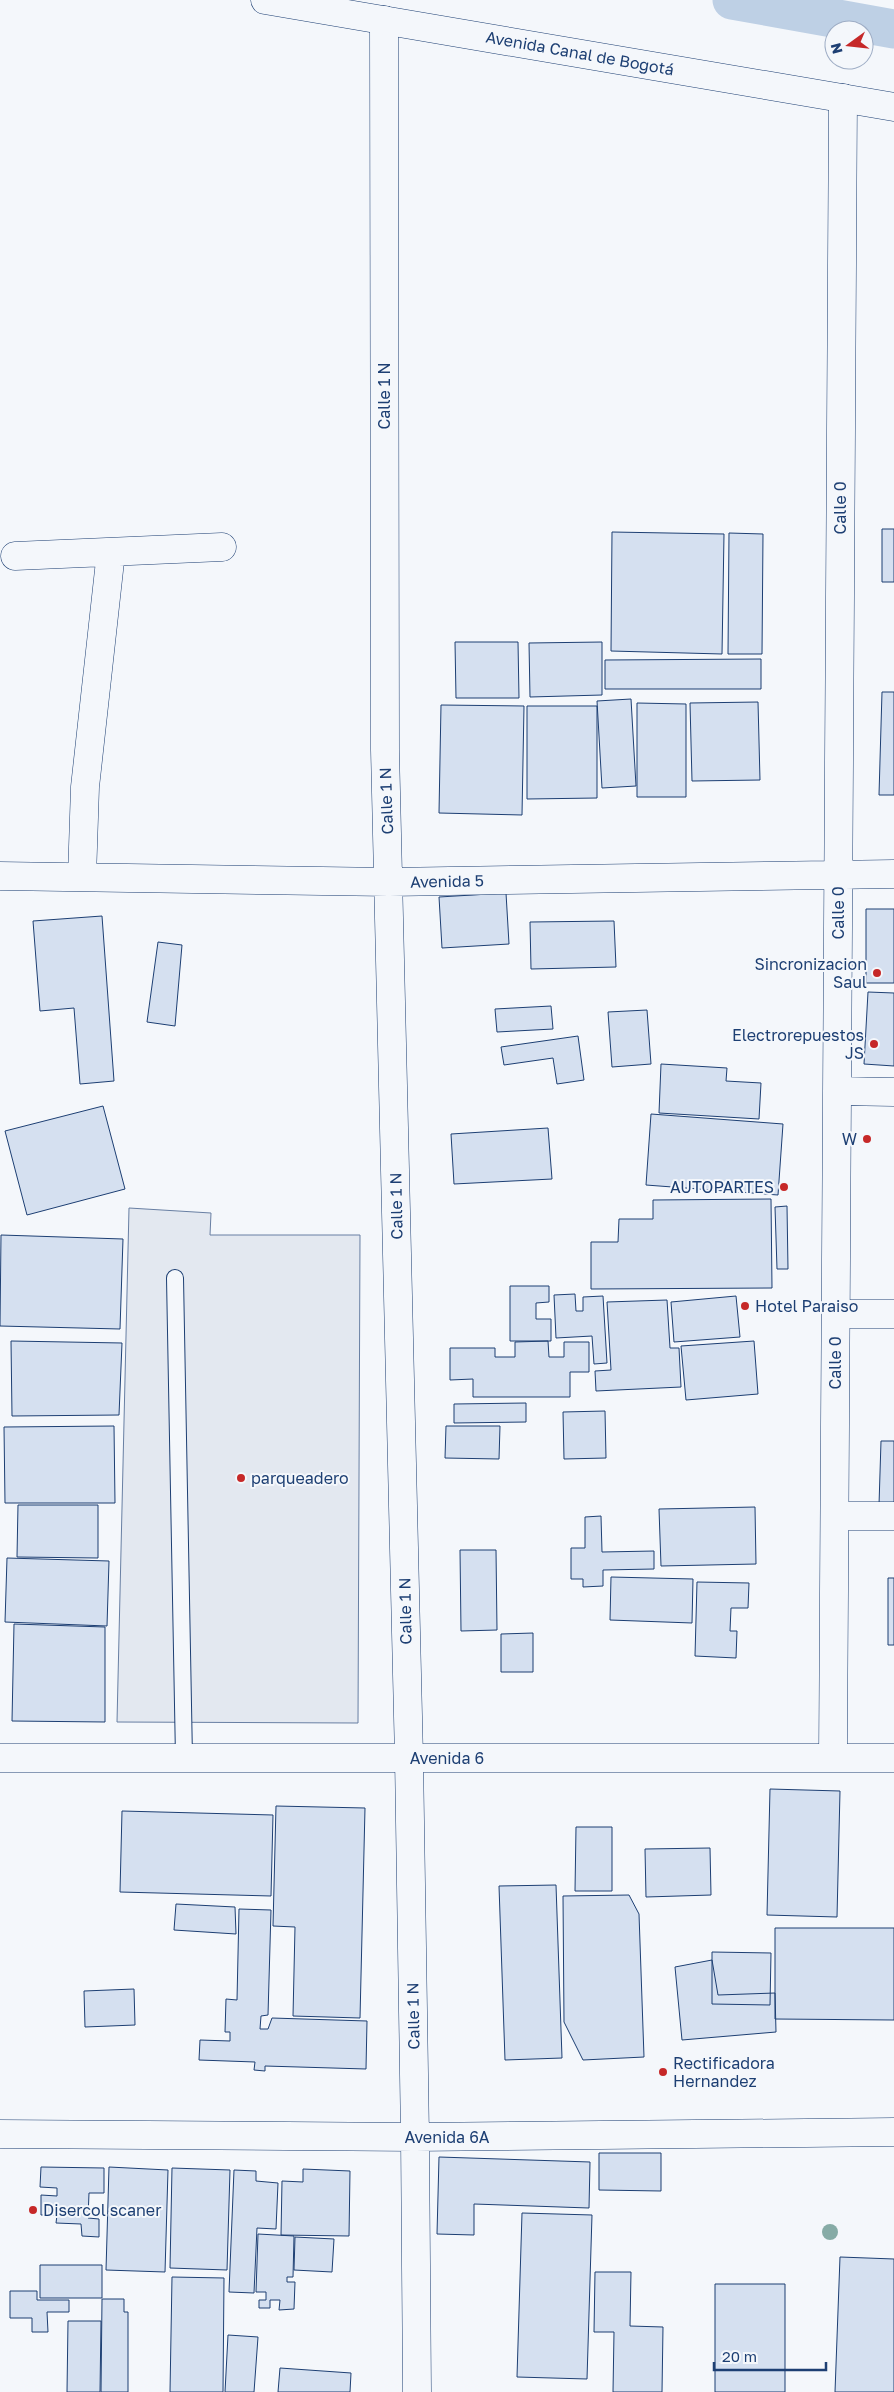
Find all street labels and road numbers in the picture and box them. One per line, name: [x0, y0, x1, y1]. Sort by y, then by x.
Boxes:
street label: Avenida Canal de Bogotá: [484, 27, 676, 79]
street label: Calle 1 N: [374, 362, 394, 430]
street label: Calle 0: [830, 481, 850, 535]
street label: Calle 1 N: [375, 767, 397, 835]
street label: Avenida 5: [410, 870, 484, 892]
street label: Calle 0: [828, 886, 848, 940]
street label: Calle 1 N: [385, 1172, 407, 1240]
street label: Calle 0: [825, 1336, 845, 1390]
street label: Calle 1 N: [394, 1577, 416, 1645]
street label: Avenida 6: [410, 1748, 484, 1768]
street label: Calle 1 N: [402, 1982, 424, 2050]
street label: Avenida 6A: [404, 2127, 490, 2147]

